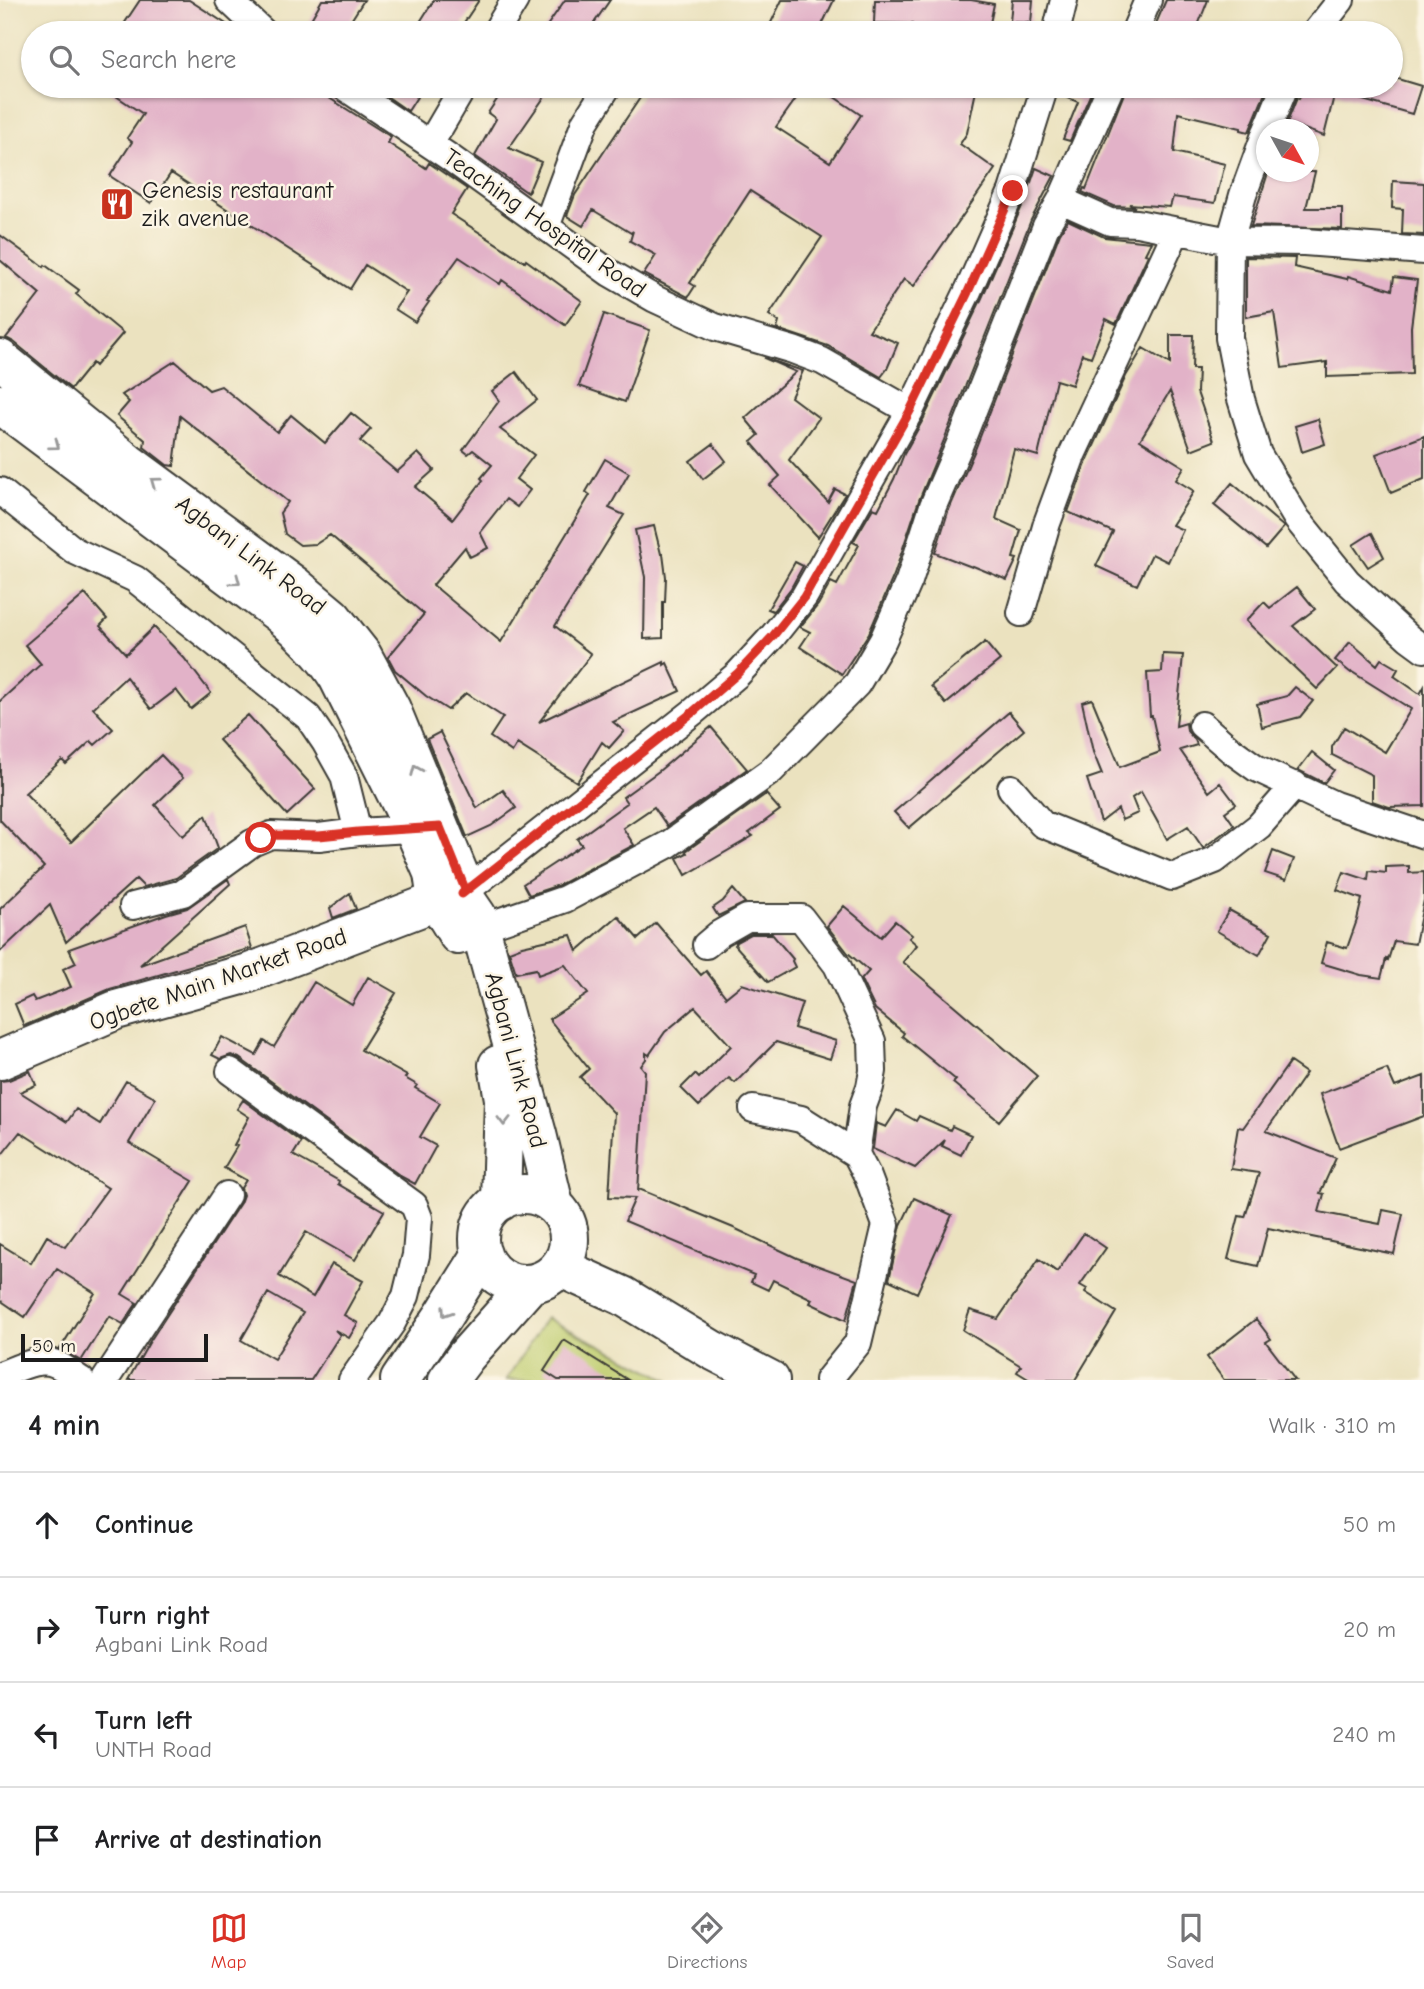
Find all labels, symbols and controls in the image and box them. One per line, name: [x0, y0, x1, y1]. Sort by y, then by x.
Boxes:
search box: [21, 21, 1403, 98]
icon: search: [45, 41, 83, 79]
text: Search here: [101, 45, 236, 75]
north arrow: [1256, 119, 1319, 182]
street label: Teaching Hospital Road: [438, 143, 652, 303]
route end: [997, 175, 1028, 206]
place label: Genesis restaurant zik avenue: [142, 176, 335, 232]
restaurant icon: Genesis restaurant zik avenue: [98, 185, 136, 223]
one-way arrow: [47, 436, 59, 449]
one-way arrow: [150, 478, 162, 490]
street label: Agbani Link Road: [170, 489, 332, 621]
one-way arrow: [229, 573, 241, 586]
one-way arrow: [411, 765, 425, 777]
route start: [245, 822, 276, 853]
street label: Ogbete Main Market Road: [86, 922, 350, 1036]
street label: Agbani Link Road: [479, 969, 553, 1151]
one-way arrow: [496, 1116, 512, 1126]
one-way arrow: [441, 1304, 454, 1317]
scale bar: [21, 1331, 208, 1363]
text: 50 m: [32, 1335, 76, 1357]
text: 4 min: [28, 1408, 100, 1443]
text: Walk · 310 m: [1269, 1412, 1396, 1439]
icon: ahead: [28, 1506, 66, 1544]
text: Continue: [95, 1510, 193, 1540]
text: 50 m: [1343, 1511, 1396, 1538]
text: Turn right: [95, 1601, 209, 1631]
icon: right: [28, 1611, 66, 1649]
text: 20 m: [1343, 1616, 1396, 1643]
text: Agbani Link Road: [95, 1631, 268, 1658]
text: Turn left: [95, 1706, 192, 1736]
icon: left: [28, 1716, 66, 1754]
text: 240 m: [1332, 1721, 1396, 1748]
text: UNTH Road: [95, 1736, 212, 1763]
icon: arrive: [28, 1821, 66, 1859]
text: Arrive at destination: [95, 1825, 322, 1855]
tab: Map: [210, 1909, 248, 1973]
tab: Directions: [667, 1909, 747, 1973]
tab: Saved: [1167, 1909, 1214, 1973]

